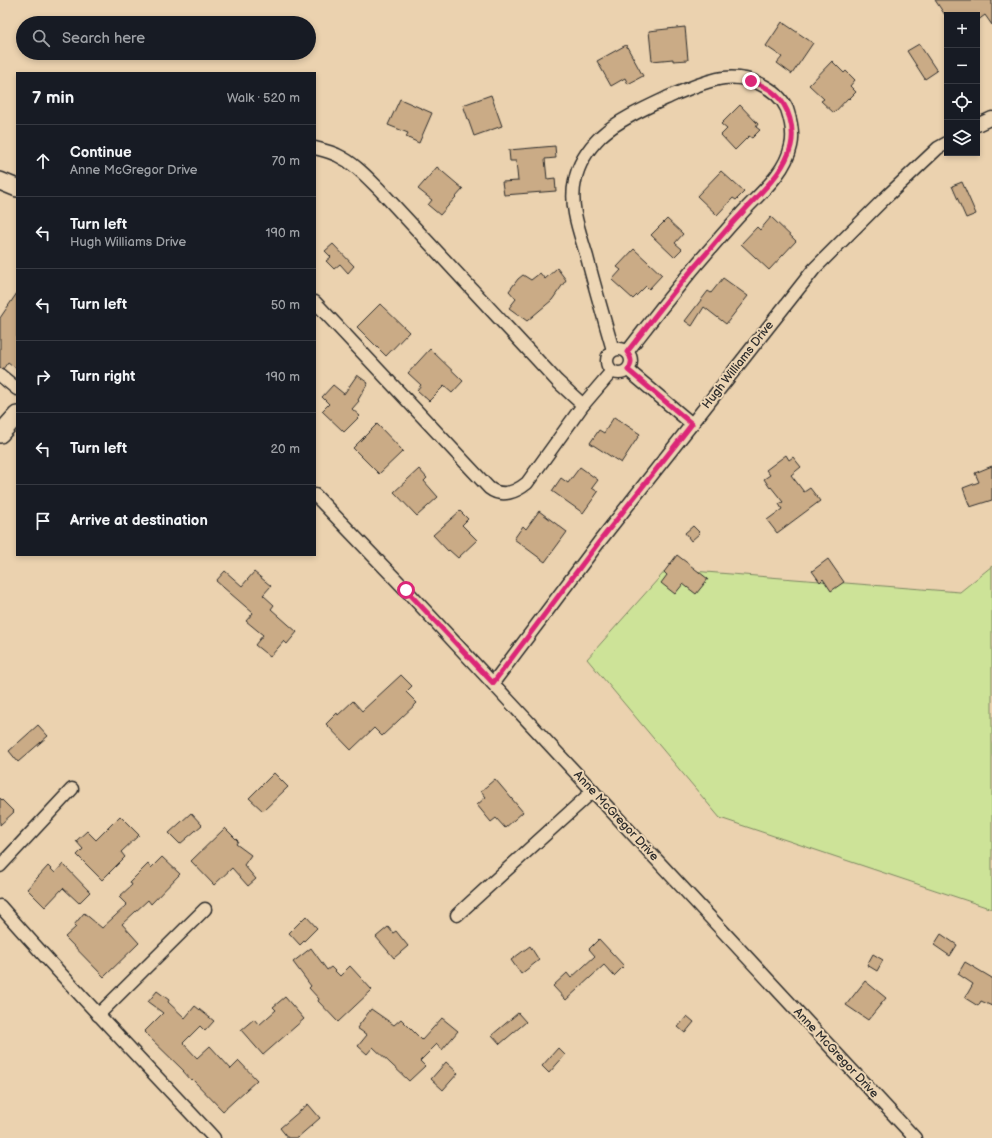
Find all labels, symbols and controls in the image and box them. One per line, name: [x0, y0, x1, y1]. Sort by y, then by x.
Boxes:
map controls: [944, 12, 980, 156]
button: +: [944, 12, 980, 48]
search box: [16, 16, 316, 60]
icon: search: [30, 27, 52, 49]
text: Search here: [62, 29, 145, 48]
button: −: [944, 48, 980, 84]
route end: [742, 72, 760, 90]
button: locate: [944, 84, 980, 120]
text: 7 min: [32, 88, 74, 108]
text: Walk · 520 m: [227, 90, 300, 106]
button: layers: [944, 120, 980, 156]
text: Continue: [70, 143, 132, 162]
icon: ahead: [32, 150, 54, 172]
text: 70 m: [272, 153, 300, 169]
text: Anne McGregor Drive: [70, 162, 198, 178]
text: Turn left: [70, 215, 127, 234]
icon: left: [32, 222, 54, 244]
text: 190 m: [266, 225, 300, 241]
text: Hugh Williams Drive: [70, 234, 186, 250]
icon: left: [32, 294, 54, 316]
text: Turn left: [70, 295, 127, 314]
text: 50 m: [271, 297, 300, 313]
street label: Hugh Williams Drive: [699, 318, 777, 412]
icon: right: [32, 366, 54, 388]
text: Turn right: [70, 367, 135, 386]
text: 190 m: [266, 369, 300, 385]
icon: left: [32, 438, 54, 460]
text: Turn left: [70, 439, 127, 458]
text: 20 m: [270, 441, 300, 457]
icon: arrive: [32, 510, 54, 532]
text: Arrive at destination: [70, 511, 208, 530]
route start: [397, 581, 415, 599]
street label: Anne McGregor Drive: [570, 768, 662, 864]
street label: Anne McGregor Drive: [790, 1005, 882, 1101]

